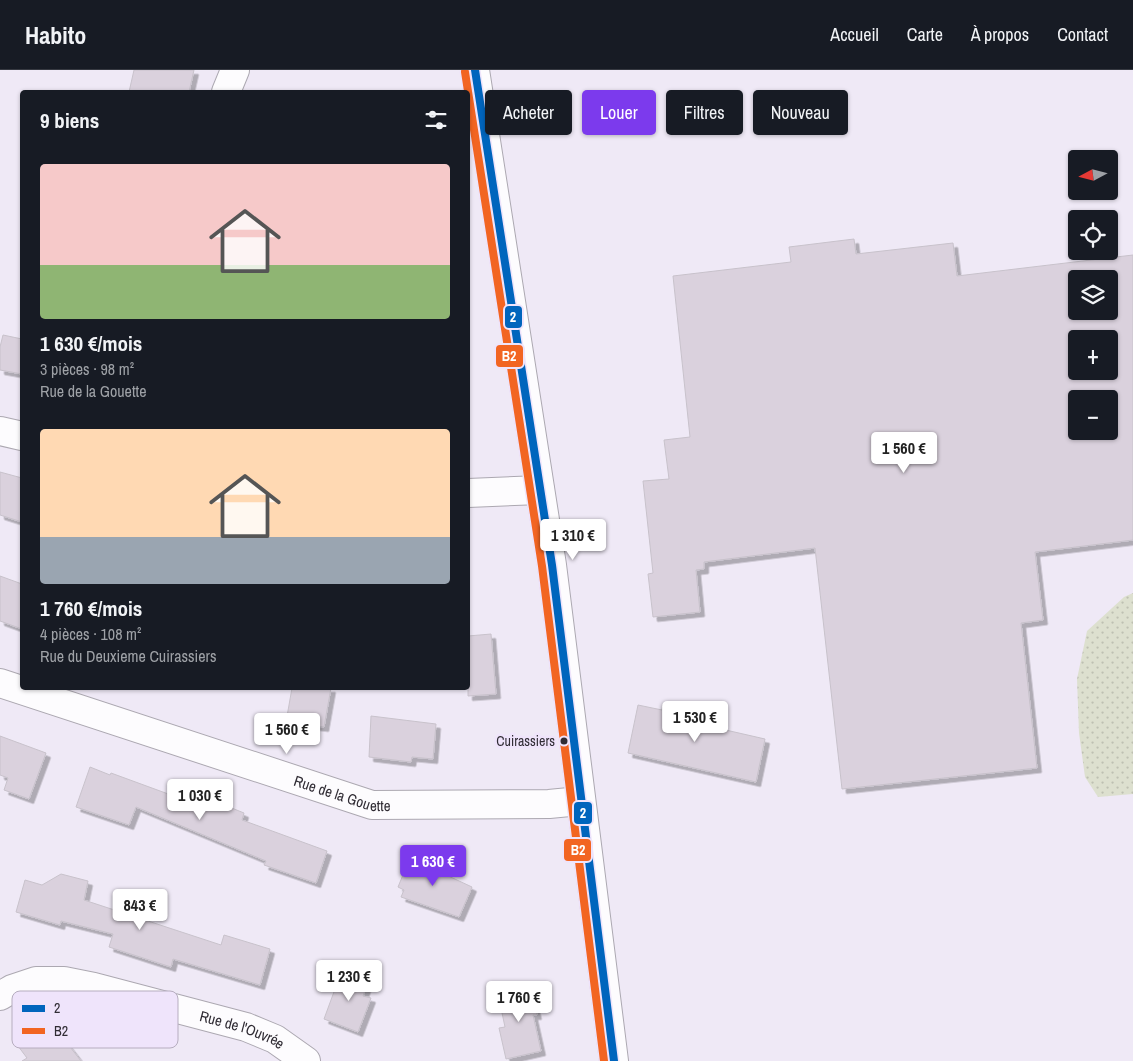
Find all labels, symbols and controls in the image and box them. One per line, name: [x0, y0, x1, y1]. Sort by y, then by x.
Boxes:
text: Habito: [25, 19, 86, 51]
text: Accueil: [830, 22, 879, 47]
text: Carte: [907, 22, 943, 47]
text: À propos: [971, 22, 1029, 47]
text: Contact: [1057, 22, 1108, 47]
chip: Acheter: [485, 90, 572, 135]
chip: Louer: [582, 90, 656, 135]
chip: Filtres: [666, 90, 743, 135]
chip: Nouveau: [753, 90, 848, 135]
text: 9 biens: [40, 106, 99, 135]
icon: filters: [422, 106, 450, 134]
north arrow: [1068, 150, 1118, 200]
map controls: [1068, 150, 1118, 440]
icon: home: [200, 196, 290, 286]
button: locate: [1068, 210, 1118, 260]
button: layers: [1068, 270, 1118, 320]
line badge: 2: [504, 305, 523, 329]
text: 2: [510, 308, 516, 326]
text: 1 630 €/mois: [40, 329, 142, 358]
button: +: [1068, 330, 1118, 380]
line badge: B2: [495, 344, 524, 368]
text: B2: [502, 347, 516, 365]
text: 3 pièces · 98 m²: [40, 358, 134, 380]
text: Rue de la Gouette: [40, 380, 147, 402]
button: −: [1068, 390, 1118, 440]
pin: 1 560 €: [858, 432, 950, 474]
text: 1 560 €: [882, 437, 926, 459]
icon: home: [200, 461, 290, 551]
pin: 1 310 €: [527, 518, 619, 561]
text: 1 310 €: [551, 524, 595, 546]
text: 1 760 €/mois: [40, 594, 142, 623]
text: 4 pièces · 108 m²: [40, 623, 141, 645]
text: Rue du Deuxieme Cuirassiers: [40, 645, 216, 667]
pin: 1 530 €: [649, 700, 741, 743]
text: 1 530 €: [673, 706, 717, 728]
pin: 1 560 €: [241, 712, 333, 755]
text: 1 560 €: [265, 718, 309, 740]
place label: Cuirassiers: [496, 732, 555, 750]
marker: Cuirassiers: [559, 736, 569, 746]
street label: Rue de la Gouette: [291, 770, 391, 816]
pin: 1 030 €: [154, 778, 246, 821]
text: 1 030 €: [178, 784, 222, 806]
line badge: 2: [573, 801, 593, 825]
text: 2: [580, 804, 586, 822]
line badge: B2: [563, 838, 592, 862]
text: B2: [571, 841, 585, 859]
pin: 1 630 €: [387, 844, 479, 887]
text: 1 630 €: [411, 850, 455, 872]
pin: 843 €: [105, 888, 175, 931]
text: 843 €: [124, 894, 156, 916]
pin: 1 230 €: [303, 960, 395, 1002]
text: 1 230 €: [327, 965, 371, 987]
pin: 1 760 €: [473, 980, 565, 1023]
text: 1 760 €: [497, 986, 541, 1008]
legend: [12, 991, 178, 1048]
text: 2: [54, 999, 60, 1017]
street label: Rue de l'Ouvrée: [198, 1005, 289, 1053]
text: B2: [54, 1022, 68, 1040]

